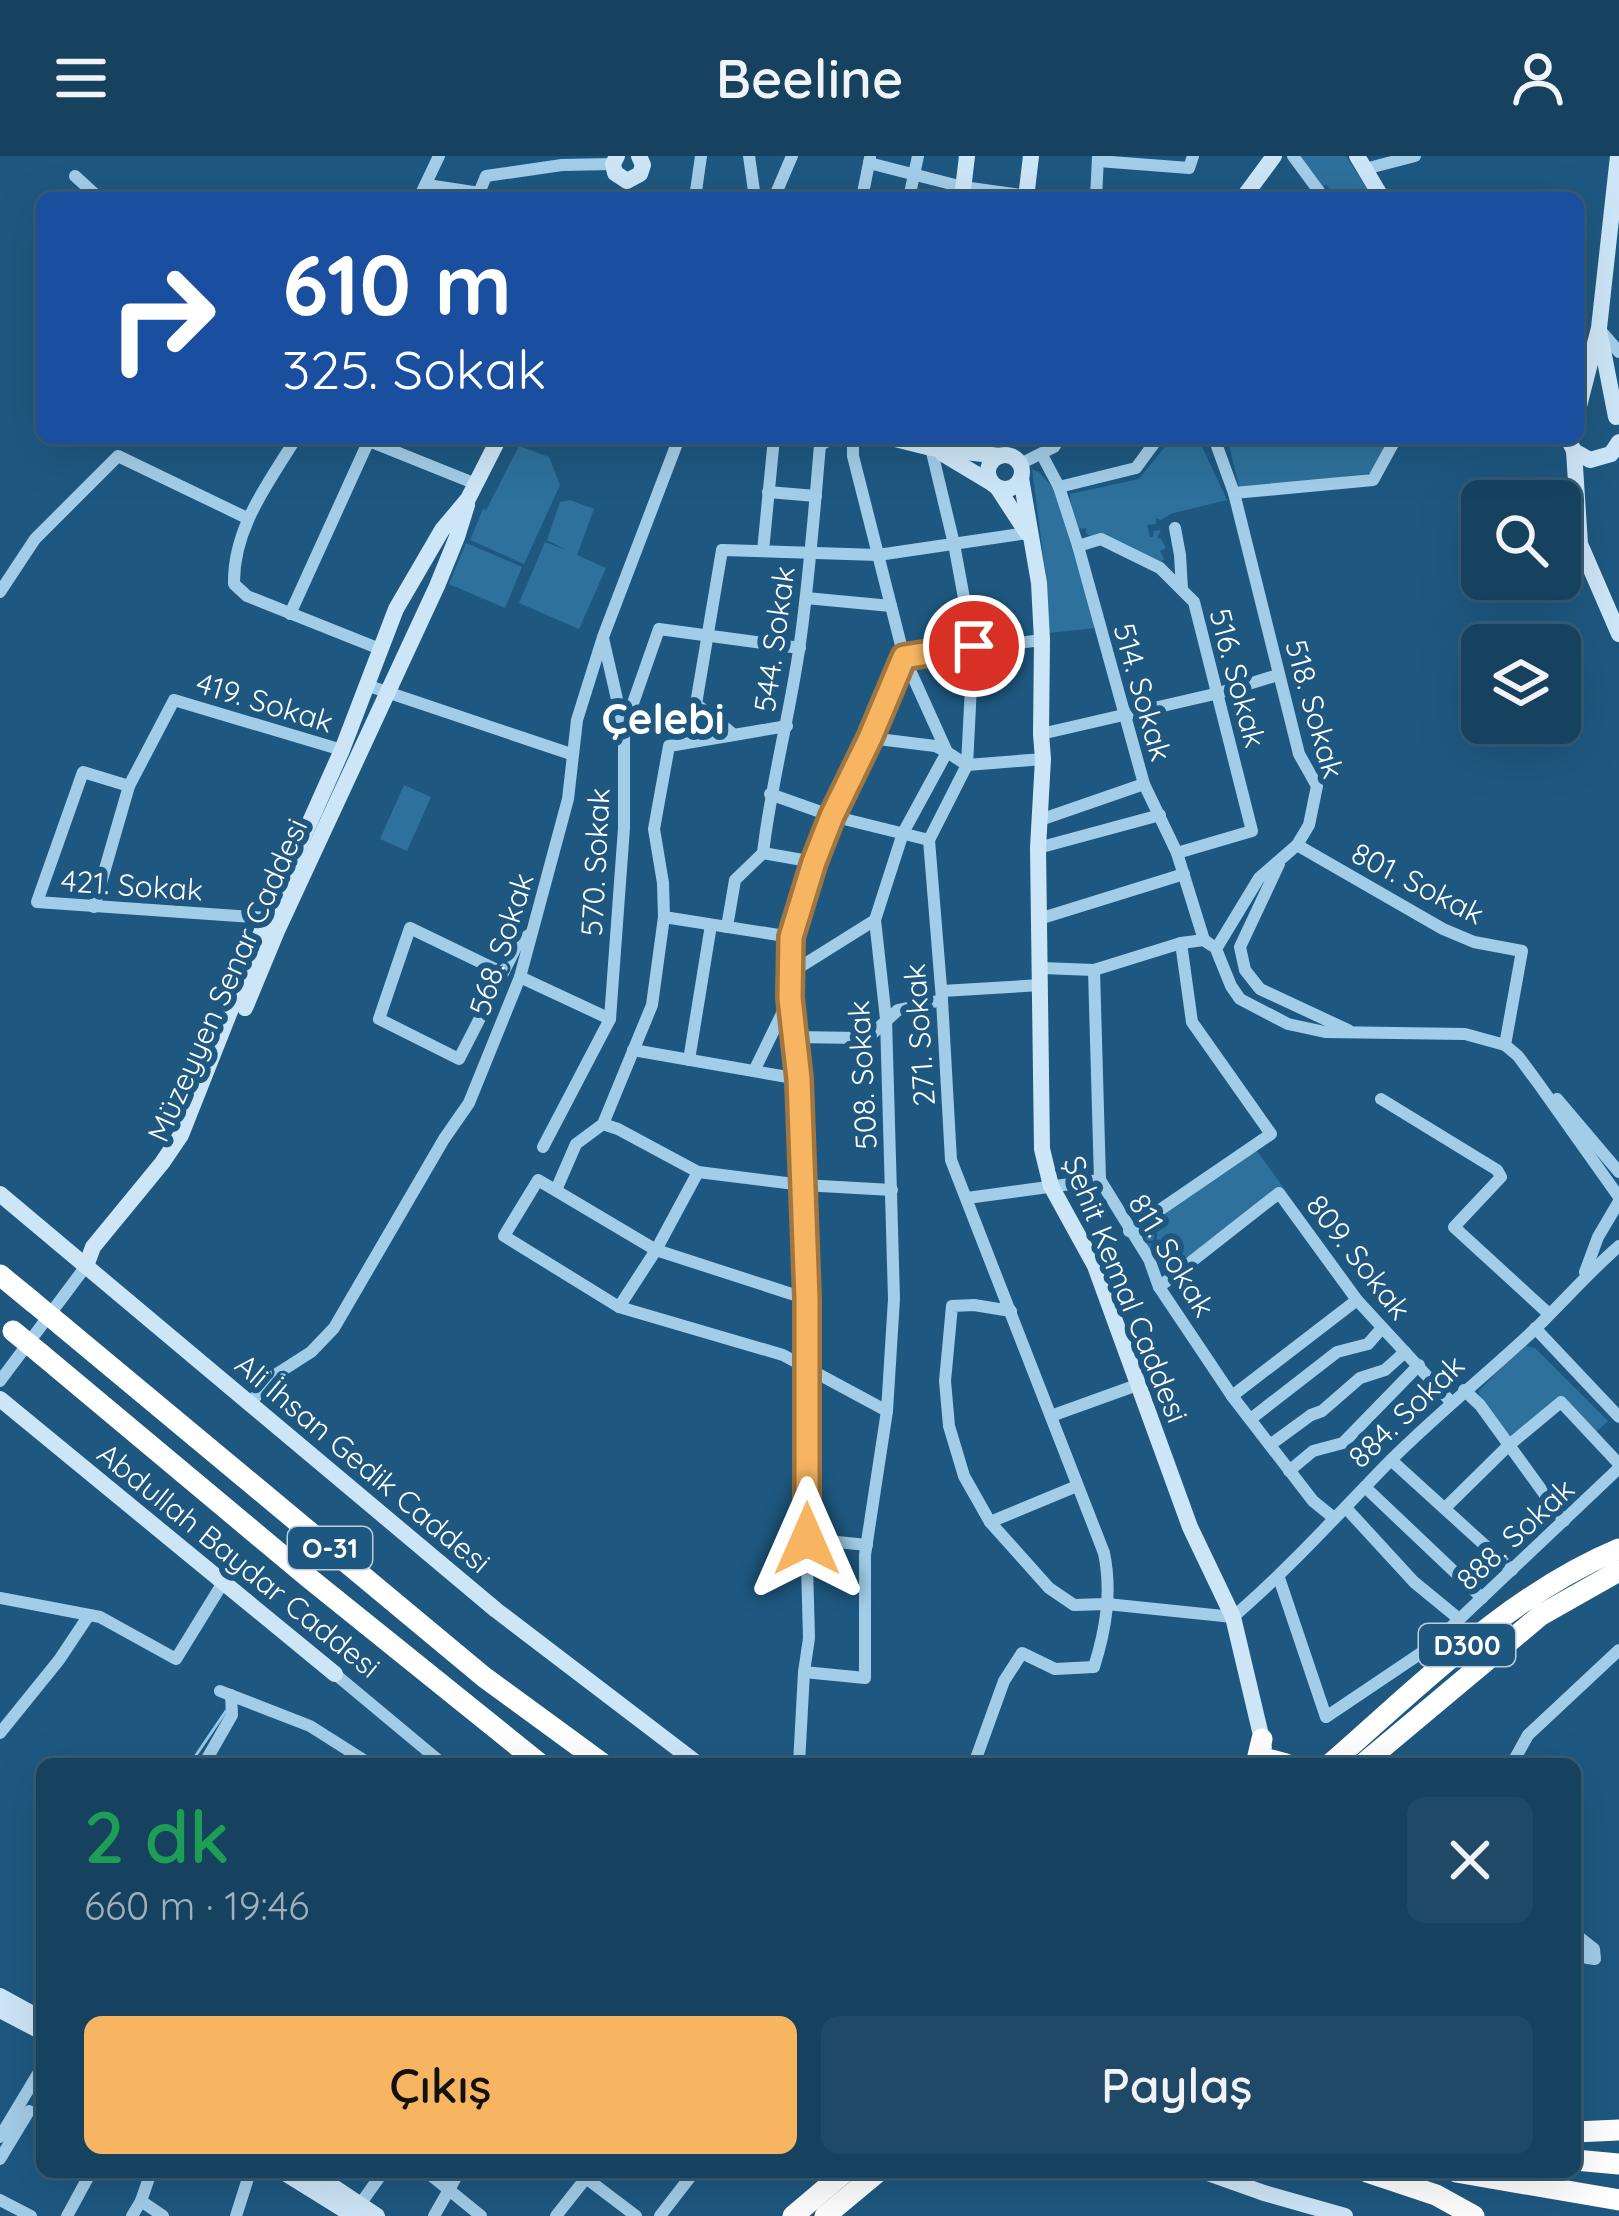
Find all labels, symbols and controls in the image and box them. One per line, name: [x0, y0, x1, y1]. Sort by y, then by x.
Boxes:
text: Beeline: [716, 44, 903, 112]
icon: menu: [48, 45, 114, 111]
icon: person: [1505, 45, 1571, 111]
text: 610 m: [282, 231, 512, 336]
icon: right: [84, 240, 240, 396]
text: 325. Sokak: [282, 335, 546, 403]
map controls: [1461, 480, 1581, 744]
button: search: [1461, 480, 1581, 600]
street label: 544. Sokak: [745, 564, 803, 714]
pin: [923, 595, 1025, 697]
street label: 516. Sokak: [1201, 604, 1275, 752]
icon: arrive: [941, 613, 1007, 679]
street label: 514. Sokak: [1105, 619, 1181, 765]
button: layers: [1461, 624, 1581, 744]
street label: 518. Sokak: [1277, 635, 1353, 783]
street label: 419. Sokak: [192, 663, 338, 741]
district label: Çelebi: [601, 692, 725, 745]
street label: 570. Sokak: [572, 787, 618, 937]
street label: Müzeyyen Senar Caddesi: [139, 812, 315, 1148]
street label: 801. Sokak: [1345, 833, 1491, 933]
street label: 421. Sokak: [60, 861, 204, 909]
street label: 568. Sokak: [460, 868, 542, 1020]
street label: 271. Sokak: [895, 962, 943, 1108]
street label: 508. Sokak: [839, 1000, 885, 1150]
street label: Şehit Kemal Caddesi: [1055, 1150, 1197, 1428]
street label: 811. Sokak: [1120, 1186, 1224, 1324]
street label: 809. Sokak: [1298, 1187, 1420, 1327]
street label: Ali İhsan Gedik Caddesi: [228, 1345, 498, 1581]
street label: 884. Sokak: [1340, 1346, 1472, 1476]
street label: Abdullah Baydar Caddesi: [90, 1434, 388, 1686]
street label: 888. Sokak: [1448, 1470, 1582, 1598]
position arrow: [744, 1476, 870, 1602]
road number: O-31: [288, 1527, 372, 1569]
road number: D300: [1419, 1624, 1515, 1666]
text: 2 dk: [84, 1791, 230, 1881]
button: close: [1407, 1797, 1533, 1923]
text: 660 m · 19:46: [84, 1881, 309, 1930]
button: Çıkış: [84, 2016, 797, 2154]
button: Paylaş: [821, 2016, 1533, 2154]

